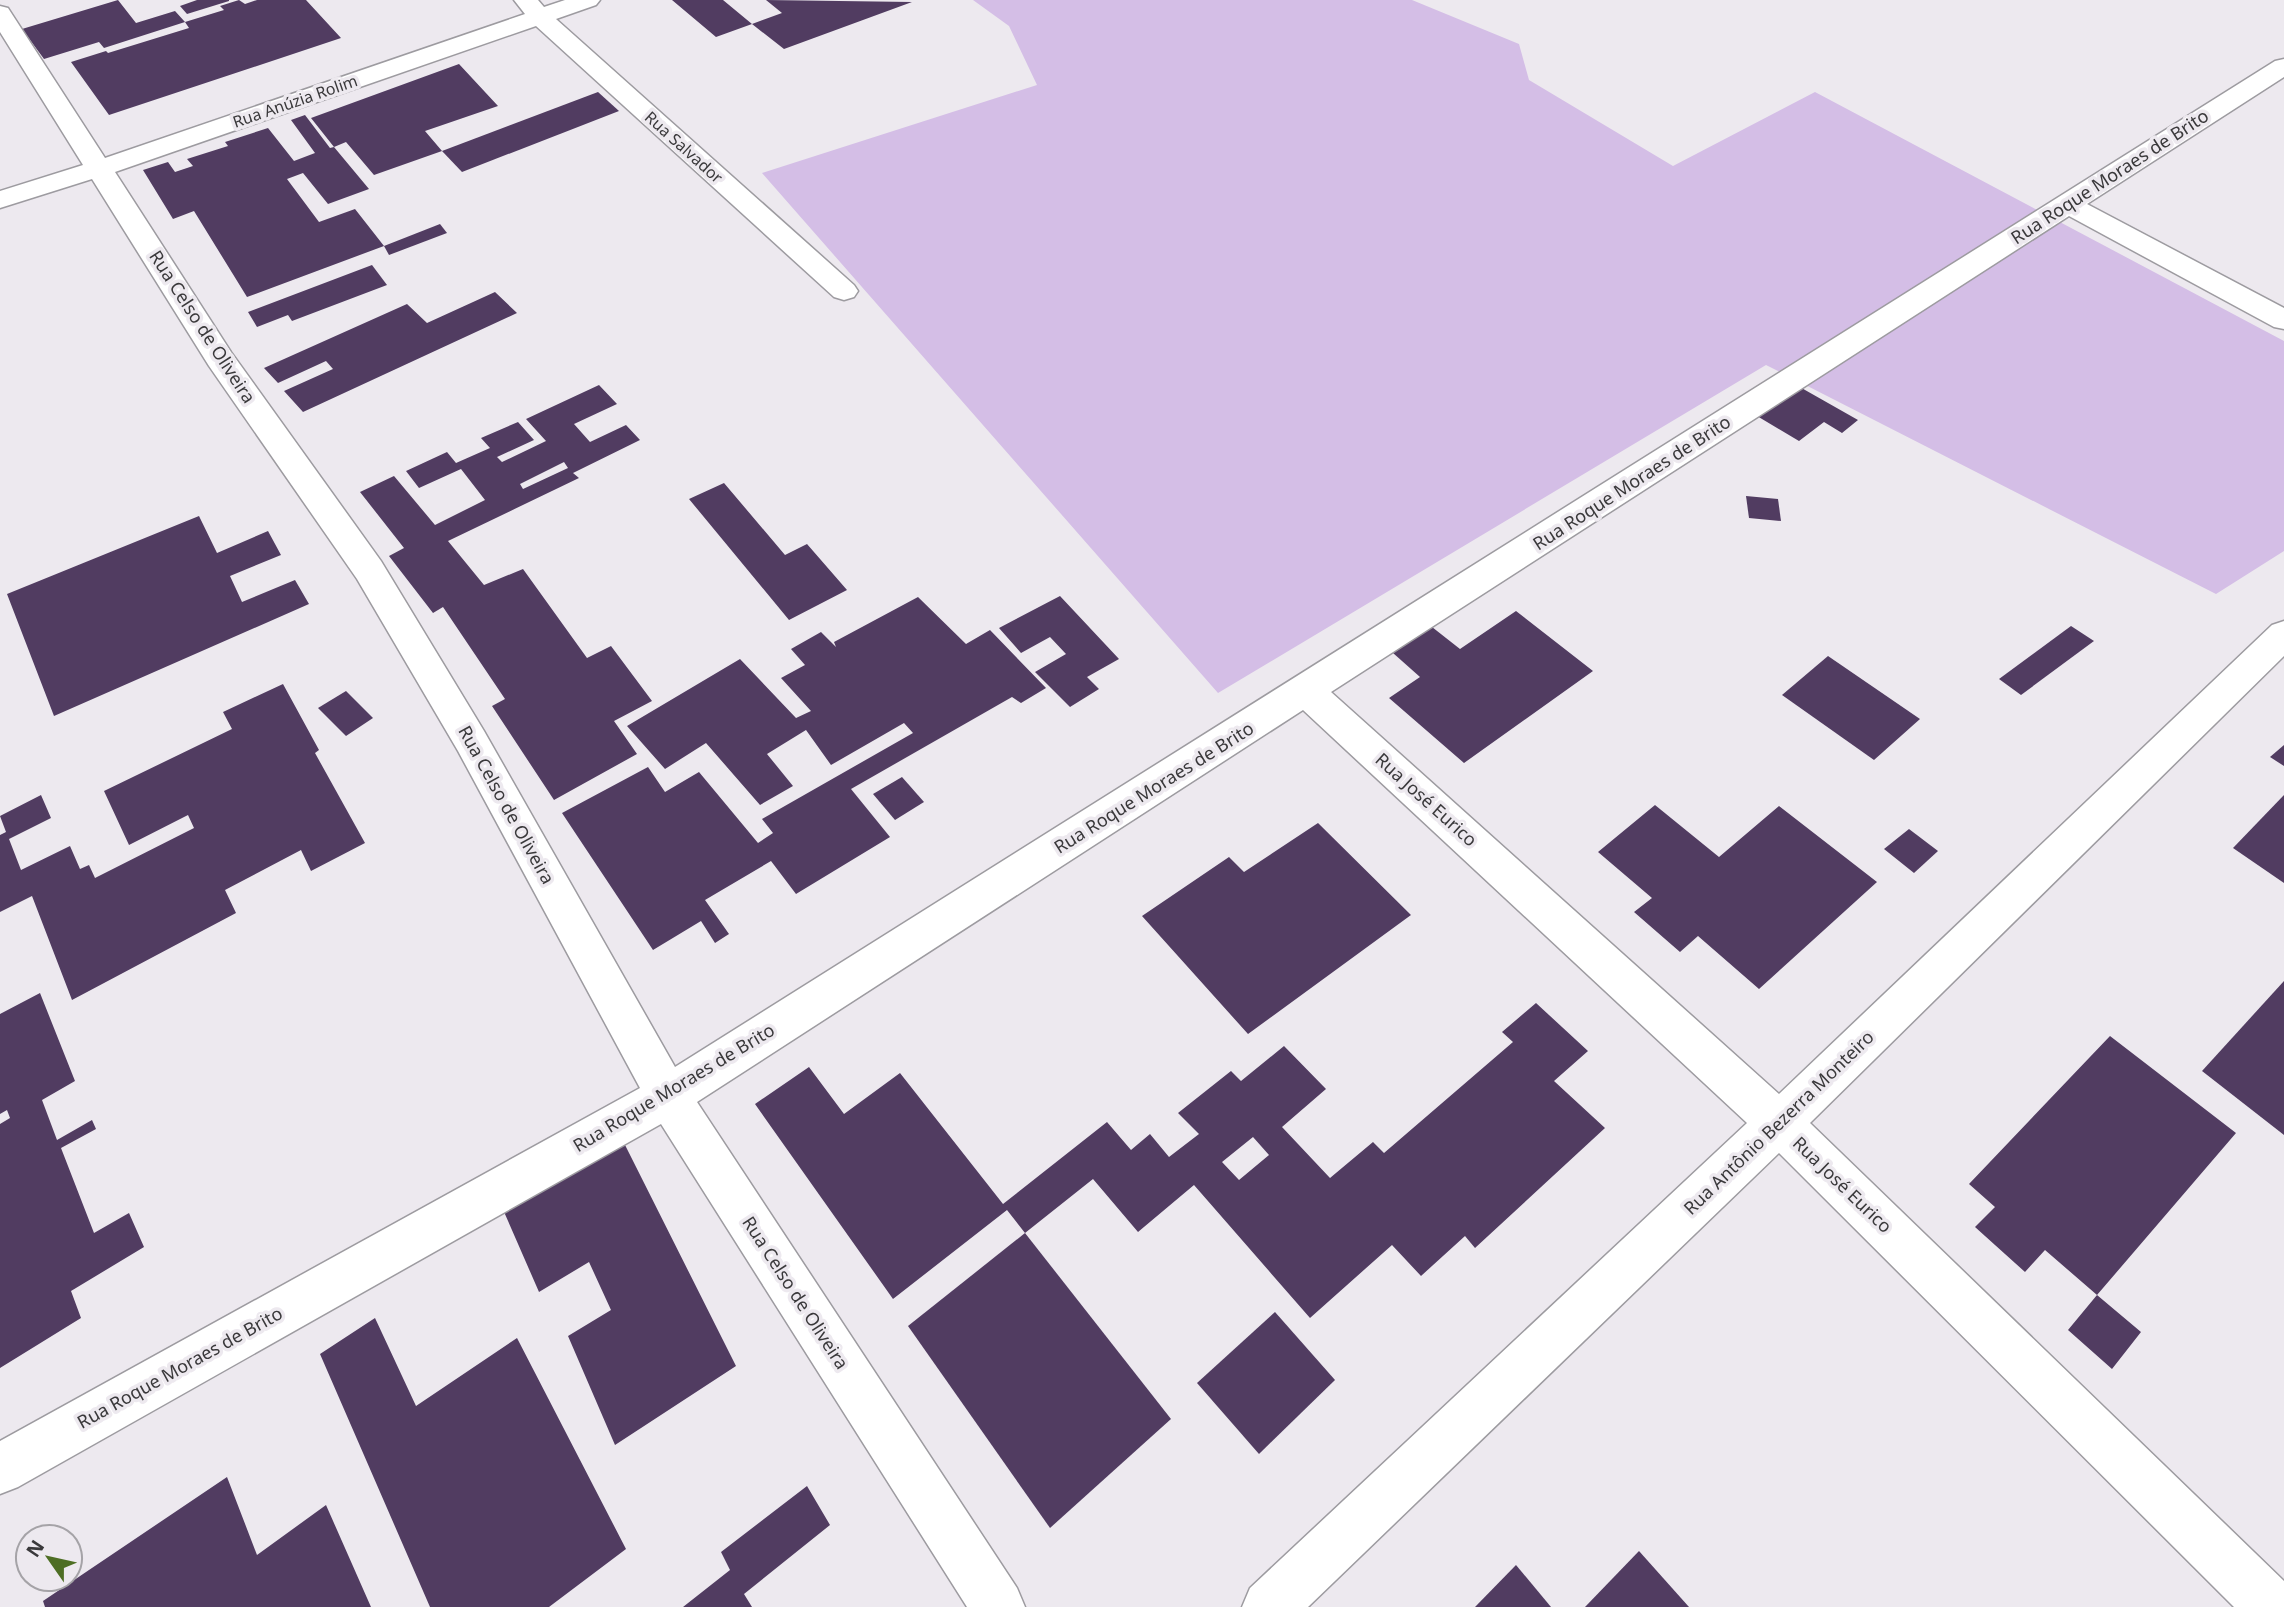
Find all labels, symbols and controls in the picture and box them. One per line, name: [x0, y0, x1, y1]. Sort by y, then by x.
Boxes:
street label: Rua Anúzia Rolim: [230, 69, 360, 133]
street label: Rua Roque Moraes de Brito: [2006, 103, 2213, 249]
street label: Rua Salvador: [640, 106, 728, 188]
street label: Rua Celso de Oliveira: [144, 245, 261, 408]
street label: Rua Roque Moraes de Brito: [1528, 409, 1735, 555]
street label: Rua Roque Moraes de Brito: [1049, 716, 1258, 859]
street label: Rua Celso de Oliveira: [453, 721, 560, 888]
street label: Rua José Eurico: [1371, 747, 1483, 851]
street label: Rua Roque Moraes de Brito: [568, 1017, 779, 1157]
street label: Rua Antônio Bezerra Monteiro: [1678, 1025, 1879, 1220]
street label: Rua José Eurico: [1788, 1131, 1897, 1238]
street label: Rua Celso de Oliveira: [737, 1211, 854, 1374]
street label: Rua Roque Moraes de Brito: [73, 1301, 286, 1434]
north arrow: [14, 1523, 84, 1593]
text: N: [20, 1535, 50, 1562]

